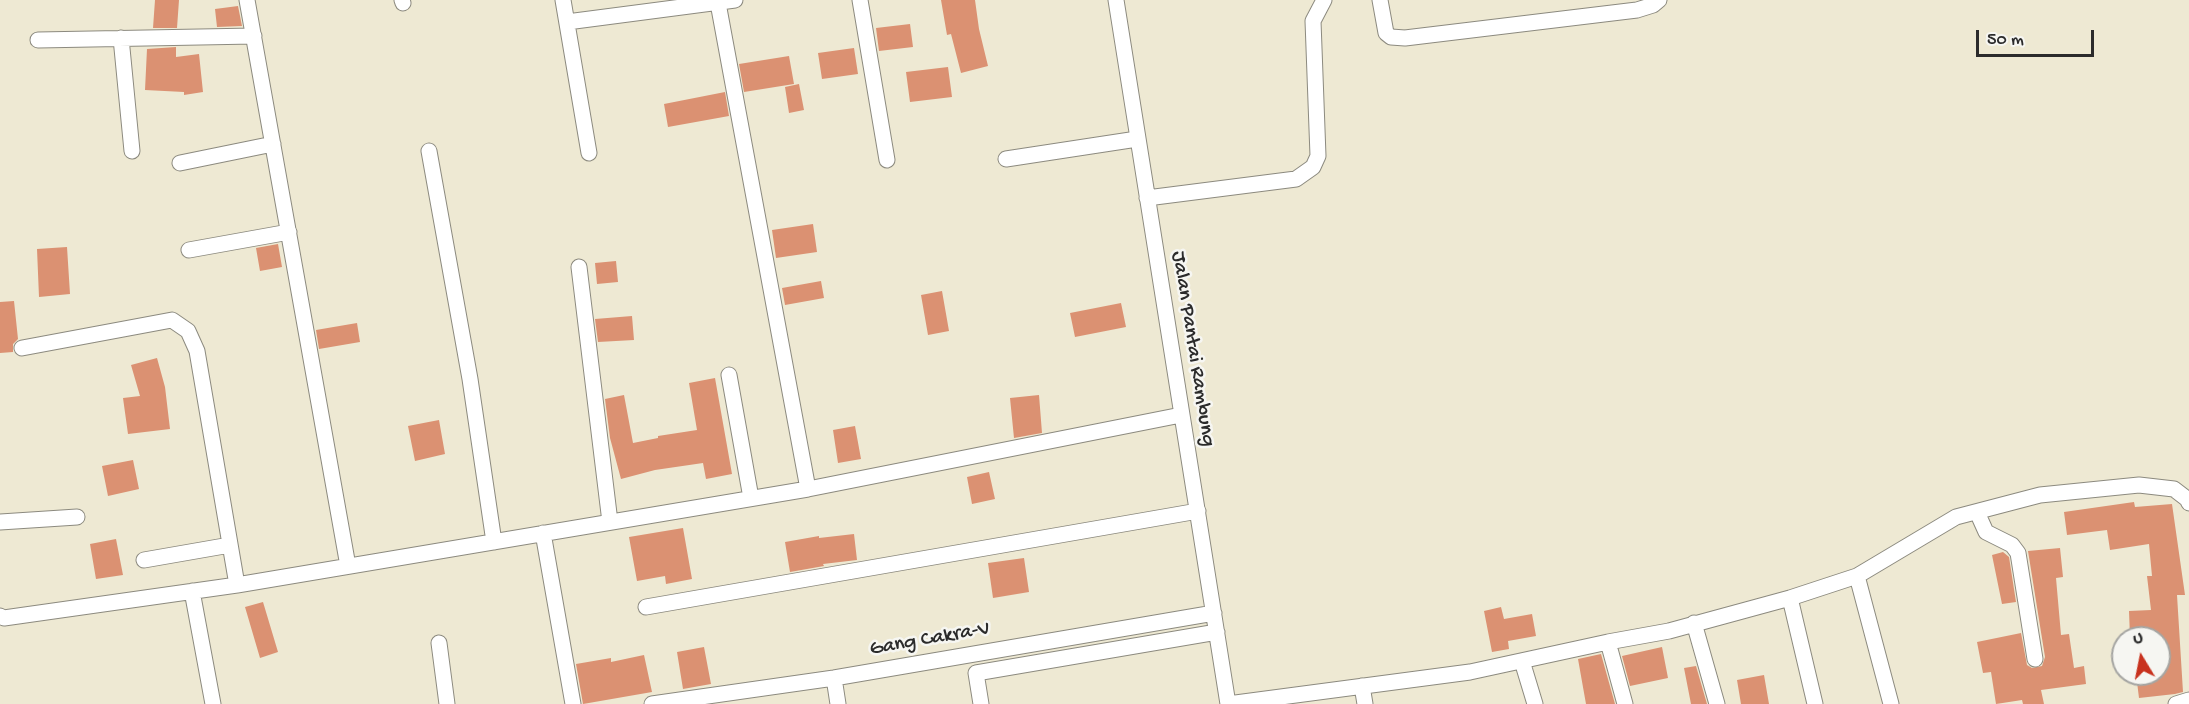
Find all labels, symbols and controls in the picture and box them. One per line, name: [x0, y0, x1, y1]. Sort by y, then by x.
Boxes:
scale bar: [1979, 18, 2098, 56]
text: 50 m: [1987, 30, 2024, 51]
street label: Jalan Pantai Rambung: [1164, 250, 1220, 448]
street label: Gang Cakra-V: [868, 617, 992, 663]
north arrow: [2111, 626, 2171, 686]
text: U: [2132, 630, 2144, 650]

